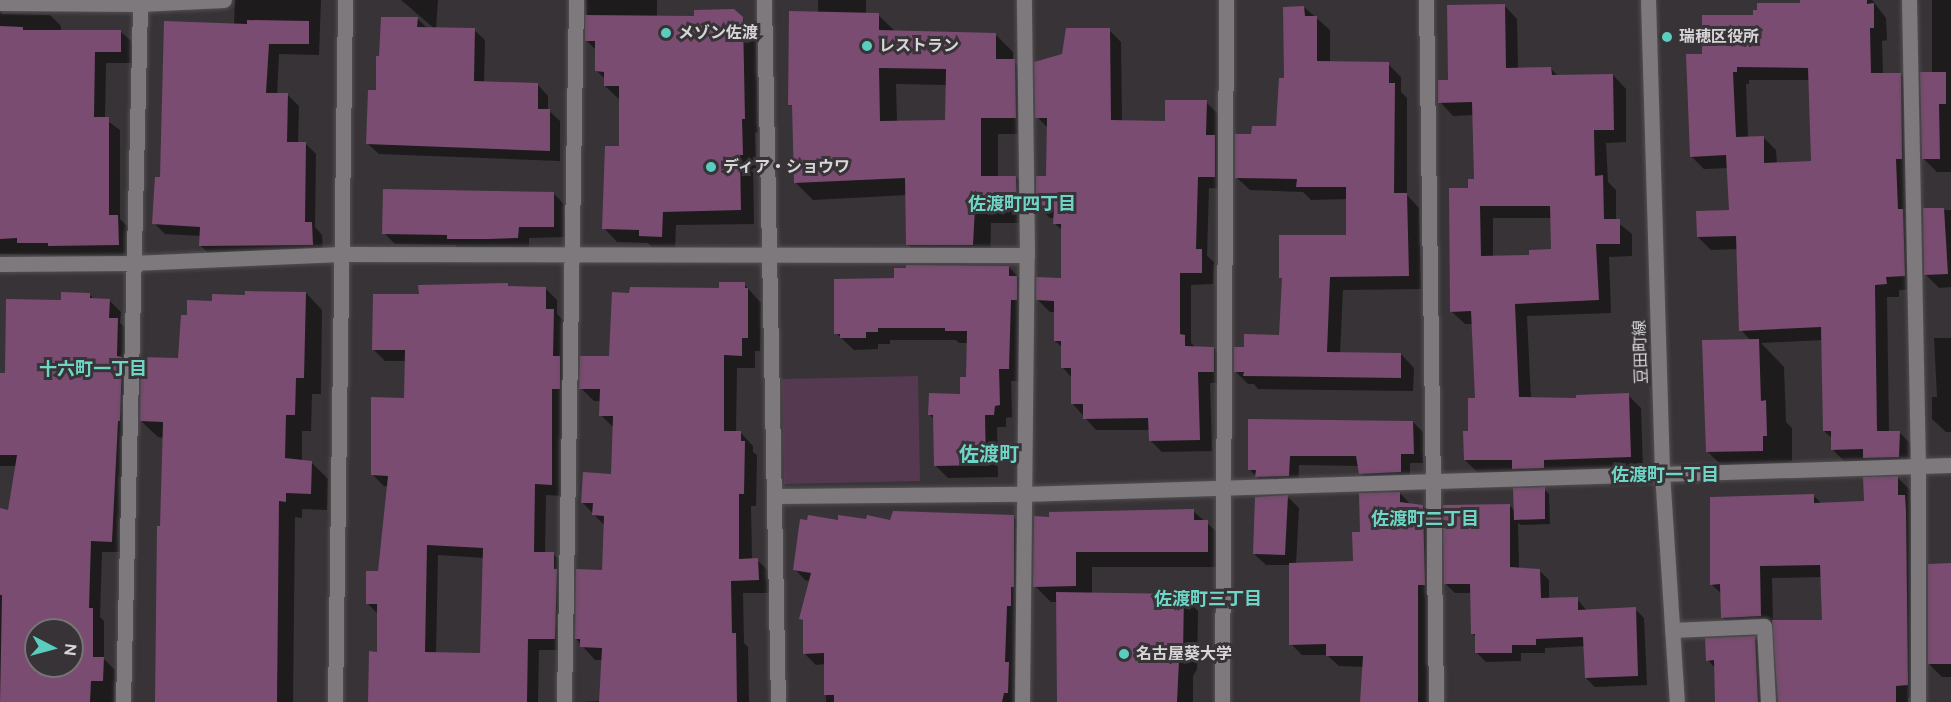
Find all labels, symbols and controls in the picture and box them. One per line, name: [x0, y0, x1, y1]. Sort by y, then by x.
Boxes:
place label: メゾン佐渡: [678, 23, 758, 43]
marker: メゾン佐渡: [659, 26, 673, 40]
place label: 瑞穂区役所: [1679, 27, 1759, 47]
marker: 瑞穂区役所: [1660, 30, 1674, 44]
place label: レストラン: [879, 36, 959, 56]
marker: レストラン: [860, 39, 874, 53]
place label: ディア・ショウワ: [723, 157, 851, 177]
marker: ディア・ショウワ: [704, 160, 718, 174]
district label: 佐渡町四丁目: [968, 193, 1076, 215]
street label: 豆田町線: [1630, 320, 1652, 384]
district label: 十六町一丁目: [39, 358, 147, 380]
district label: 佐渡町: [959, 442, 1019, 466]
district label: 佐渡町一丁目: [1611, 464, 1719, 486]
district label: 佐渡町二丁目: [1371, 508, 1479, 530]
district label: 佐渡町三丁目: [1154, 588, 1262, 610]
north arrow: [24, 618, 84, 678]
text: N: [60, 643, 81, 657]
place label: 名古屋葵大学: [1136, 644, 1232, 664]
marker: 名古屋葵大学: [1117, 647, 1131, 661]

